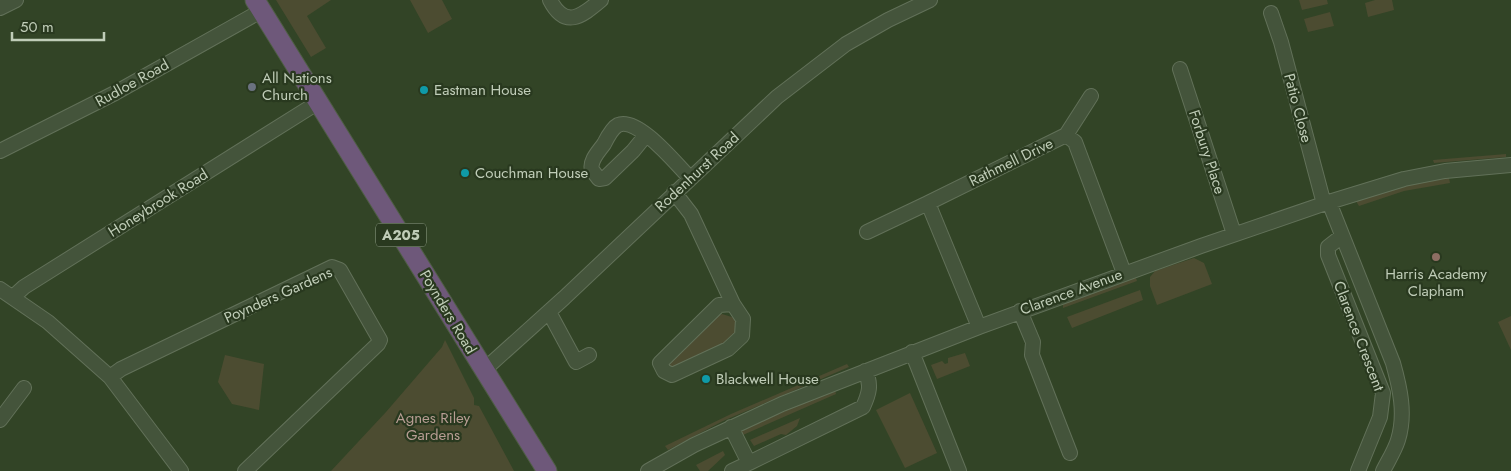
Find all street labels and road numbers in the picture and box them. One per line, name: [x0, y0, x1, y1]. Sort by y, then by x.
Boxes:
street label: Rudloe Road: [91, 54, 173, 112]
street label: Patio Close: [1278, 71, 1318, 145]
street label: Forbury Place: [1183, 107, 1231, 197]
street label: Rodenhurst Road: [650, 127, 744, 217]
street label: Rathmell Drive: [965, 132, 1057, 192]
street label: Honeybrook Road: [104, 163, 212, 243]
road number: A205: [376, 224, 426, 246]
street label: Poynders Gardens: [220, 261, 336, 329]
street label: Clarence Avenue: [1017, 263, 1126, 321]
street label: Poynders Road: [414, 266, 482, 358]
street label: Clarence Crescent: [1328, 278, 1390, 395]

